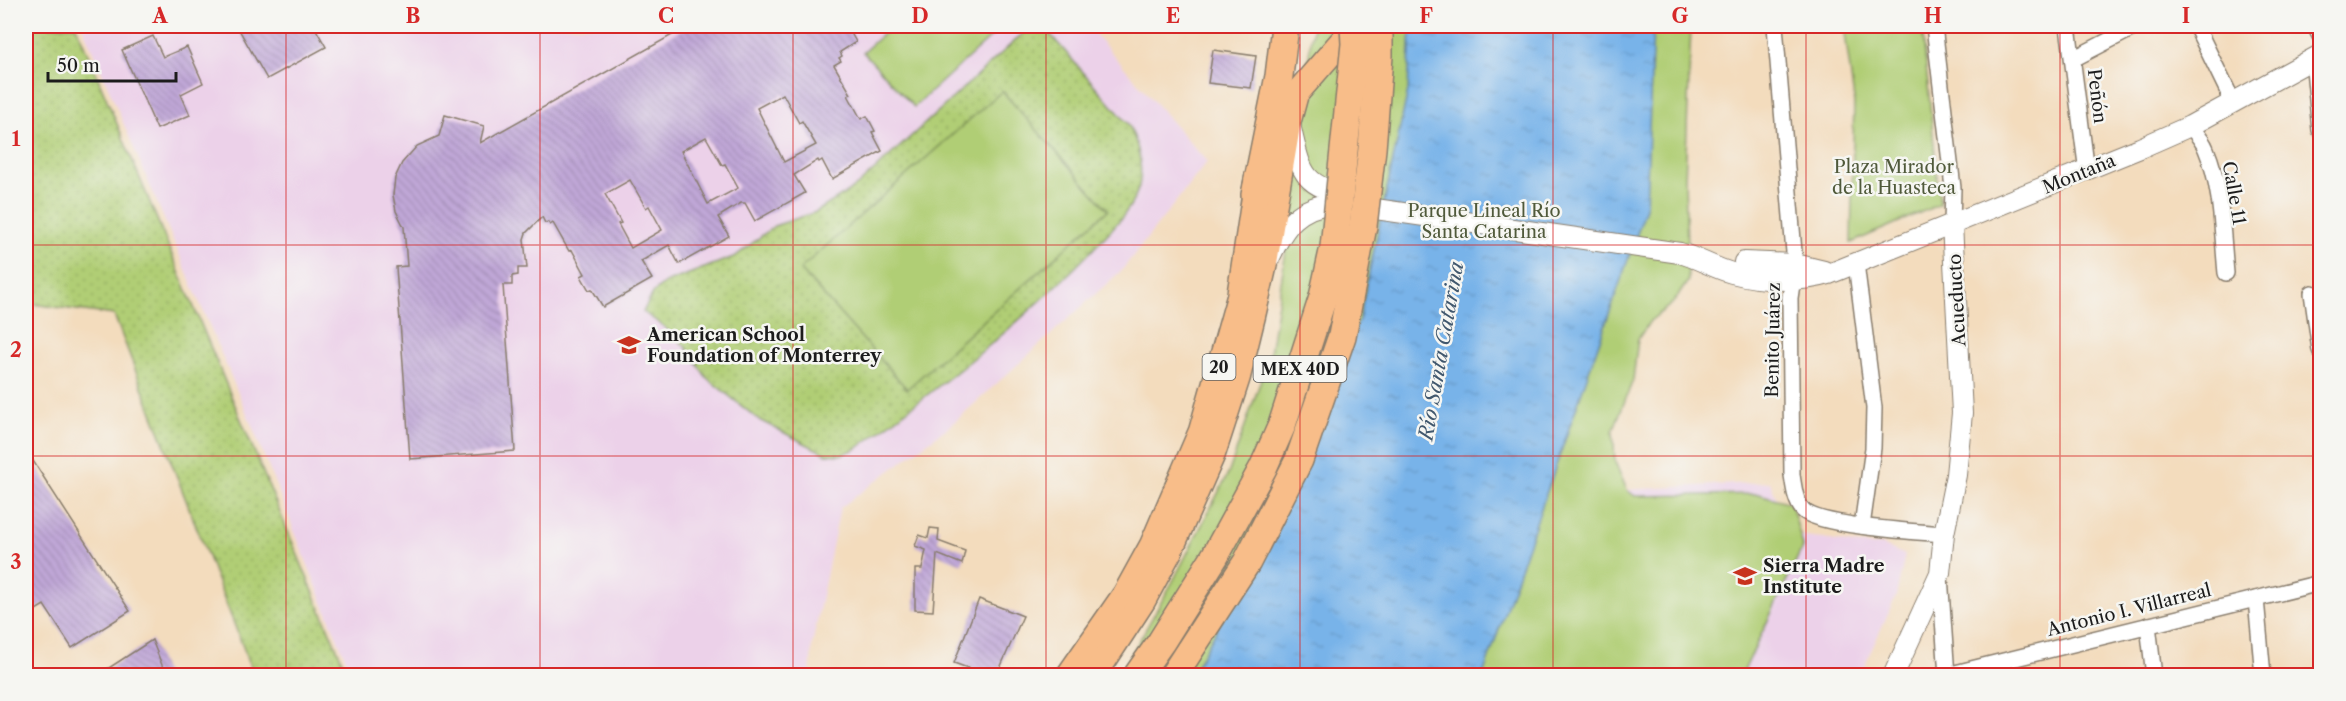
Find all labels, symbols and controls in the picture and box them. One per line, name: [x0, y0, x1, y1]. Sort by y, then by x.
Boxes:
text: A: [151, 4, 168, 28]
text: B: [406, 4, 421, 28]
text: C: [658, 4, 674, 28]
text: D: [911, 4, 929, 28]
text: E: [1166, 4, 1180, 28]
text: F: [1419, 4, 1433, 28]
text: G: [1672, 4, 1689, 28]
text: H: [1924, 4, 1942, 28]
text: I: [2182, 4, 2190, 28]
scale bar: [48, 45, 176, 83]
text: 50 m: [57, 55, 100, 77]
street label: Peñón: [2083, 67, 2111, 125]
text: 1: [12, 127, 21, 151]
street label: Montaña: [2039, 149, 2119, 199]
park label: Plaza Mirador de la Huasteca: [1832, 156, 1957, 199]
street label: Calle 11: [2218, 160, 2250, 227]
park label: Parque Lineal Río Santa Catarina: [1407, 200, 1561, 243]
street label: Acueducto: [1944, 253, 1970, 348]
water label: Río Santa Catarina: [1413, 260, 1469, 444]
street label: Benito Juárez: [1761, 282, 1785, 398]
place label: American School Foundation of Monterrey: [646, 324, 882, 367]
school or university icon: American School Foundation of Monterrey: [616, 332, 642, 358]
text: 2: [10, 338, 22, 362]
road number: 20: [1202, 354, 1236, 380]
road number: MEX 40D: [1254, 356, 1346, 382]
text: 3: [10, 550, 22, 574]
place label: Sierra Madre Institute: [1763, 555, 1885, 598]
school or university icon: Sierra Madre Institute: [1732, 563, 1758, 589]
street label: Antonio I. Villarreal: [2044, 579, 2213, 641]

